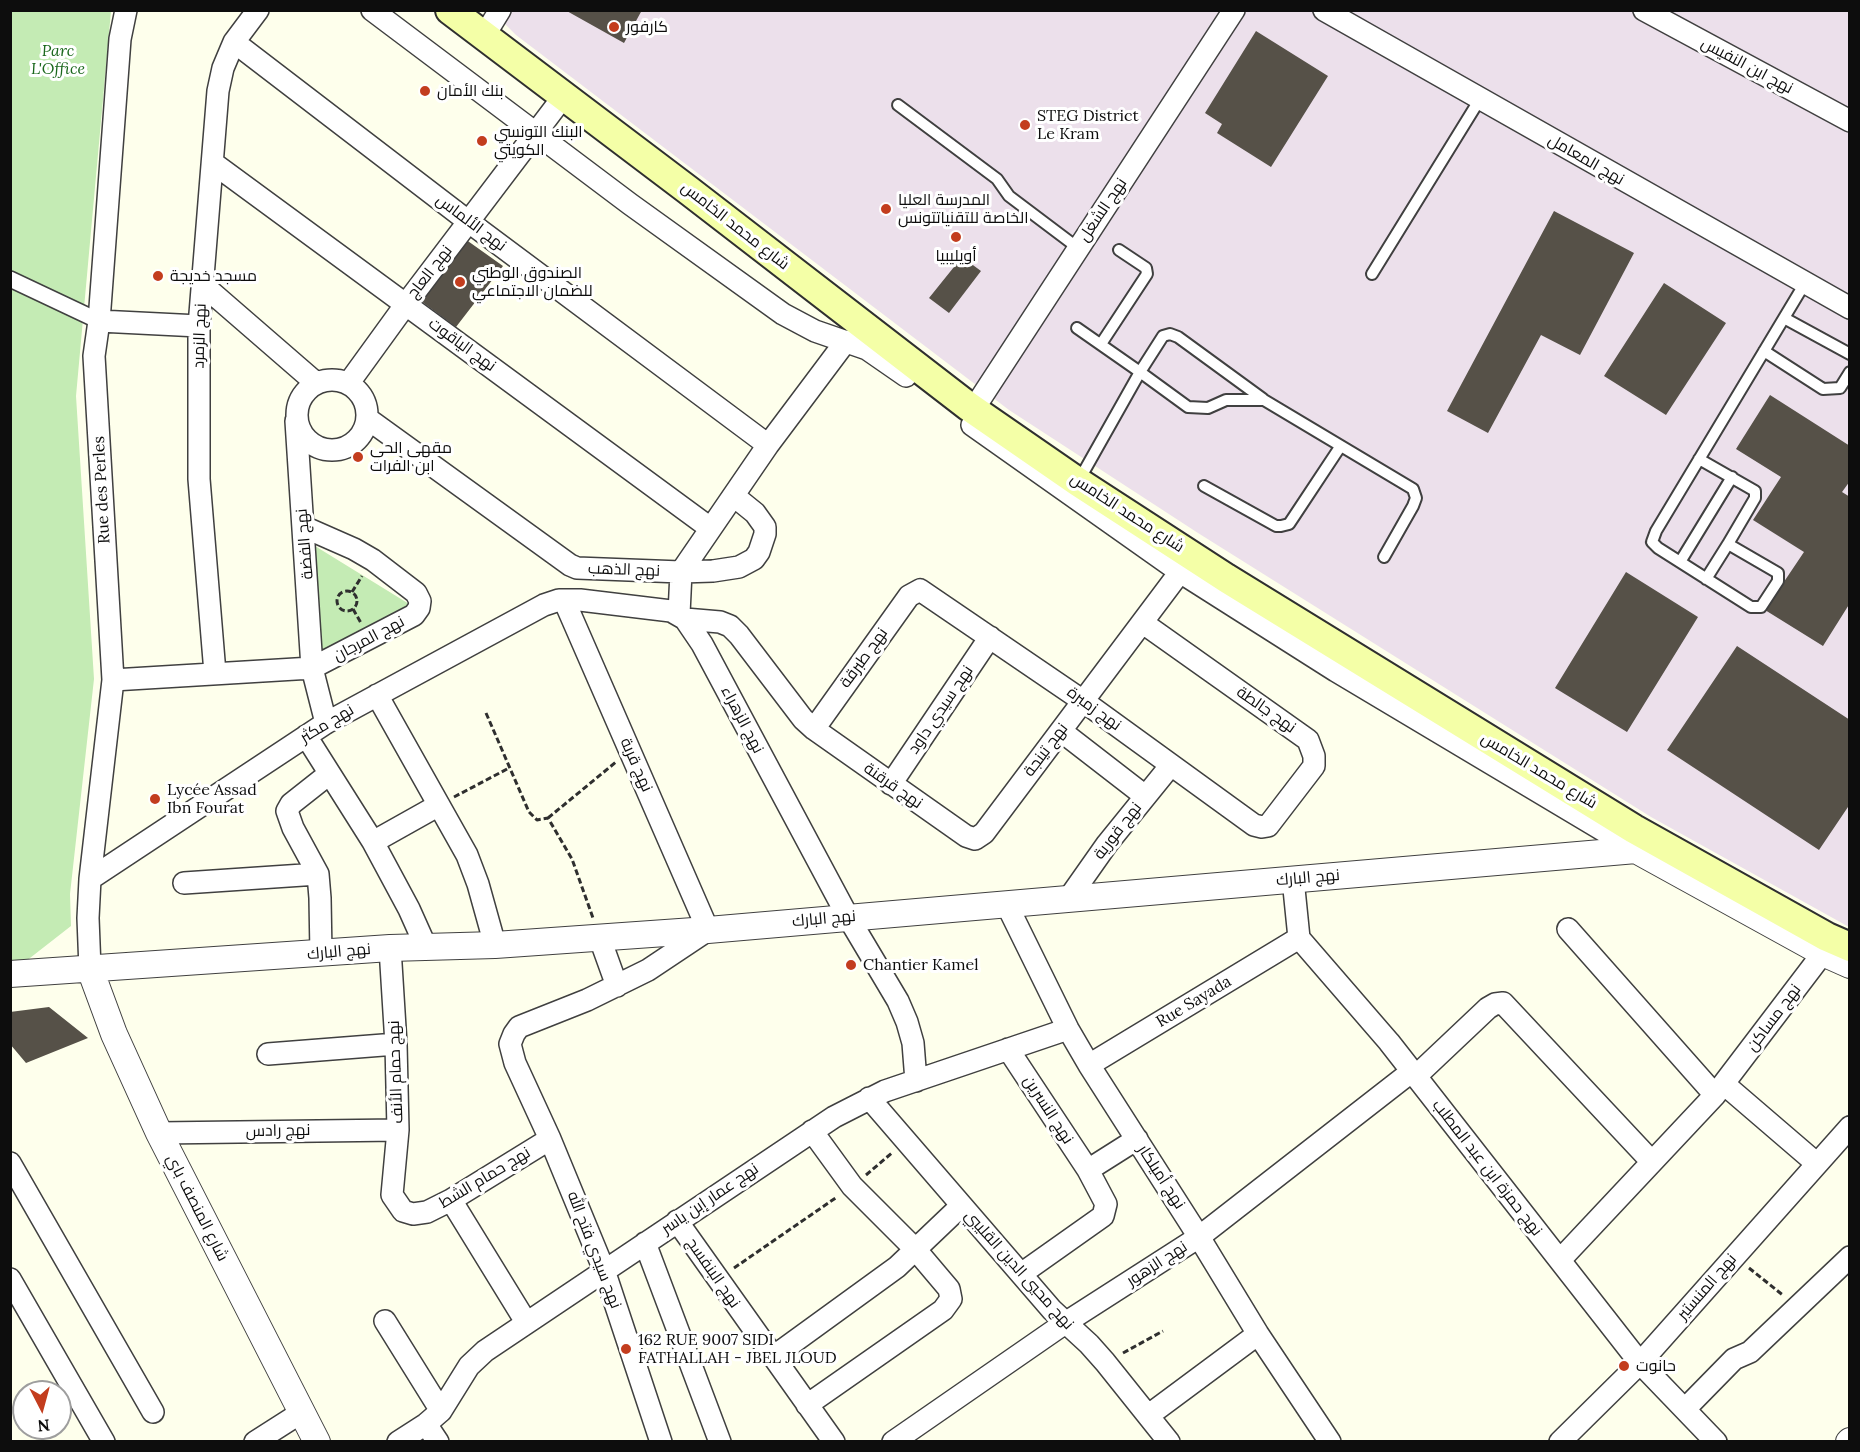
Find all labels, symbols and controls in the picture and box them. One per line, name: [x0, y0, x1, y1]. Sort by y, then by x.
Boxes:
place label: كارفور: [626, 17, 668, 37]
marker: كارفور: [607, 20, 621, 34]
street label: نهج ابن النفيس: [1698, 34, 1796, 98]
park label: Parc L'Office: [31, 41, 85, 79]
place label: بنك الأمان: [437, 81, 504, 101]
marker: بنك الأمان: [418, 84, 432, 98]
place label: STEG District Le Kram: [1037, 106, 1139, 144]
marker: STEG District Le Kram: [1018, 118, 1032, 132]
place label: البنك التونسي الكويتي: [494, 122, 583, 160]
street label: نهج المعامل: [1544, 130, 1628, 190]
marker: البنك التونسي الكويتي: [475, 134, 489, 148]
street label: نهج الشغل: [1075, 174, 1131, 246]
street label: شارع محمد الخامس: [677, 178, 793, 274]
street label: نهج الألماس: [432, 190, 510, 256]
place label: المدرسة العليا الخاصة للتقنياتتونس: [898, 190, 1028, 228]
marker: المدرسة العليا الخاصة للتقنياتتونس: [879, 202, 893, 216]
marker: أويليبيا: [949, 230, 963, 244]
street label: نهج العاج: [403, 242, 457, 302]
place label: أويليبيا: [935, 246, 977, 266]
place label: الصندوق الوطني للضمان الاجتماعي: [472, 263, 593, 301]
place label: مسجد خديجة: [170, 266, 257, 286]
marker: مسجد خديجة: [151, 269, 165, 283]
marker: الصندوق الوطني للضمان الاجتماعي: [453, 275, 467, 289]
street label: نهج الزمرد: [189, 303, 211, 369]
street label: نهج الياقوت: [424, 314, 500, 376]
street label: Rue des Perles: [90, 436, 114, 544]
place label: مقهى الحي ابن الفرات: [370, 438, 452, 476]
marker: مقهى الحي ابن الفرات: [351, 450, 365, 464]
street label: شارع محمد الخامس: [1066, 469, 1188, 557]
street label: نهج الفضة: [292, 508, 318, 580]
street label: نهج الذهب: [588, 559, 660, 581]
street label: نهج المرجان: [330, 612, 408, 666]
street label: نهج طبرقة: [836, 624, 892, 692]
street label: نهج سيدي داود: [904, 662, 978, 758]
street label: نهج الزهراء: [716, 683, 768, 757]
street label: نهج زمبرة: [1063, 683, 1125, 735]
street label: نهج جالطة: [1233, 683, 1299, 737]
street label: نهج مكثر: [297, 700, 357, 748]
street label: نهج تينجة: [1020, 720, 1072, 780]
street label: شارع محمد الخامس: [1477, 729, 1601, 813]
street label: نهج قربة: [616, 735, 656, 795]
street label: نهج قرقنة: [860, 759, 926, 813]
place label: Lycée Assad Ibn Fourat: [167, 780, 257, 818]
marker: Lycée Assad Ibn Fourat: [148, 792, 162, 806]
street label: نهج قورية: [1090, 799, 1146, 863]
street label: نهج البارك: [1275, 866, 1341, 890]
street label: نهج البارك: [791, 907, 857, 931]
street label: نهج البارك: [306, 940, 372, 964]
place label: Chantier Kamel: [863, 955, 979, 975]
marker: Chantier Kamel: [844, 958, 858, 972]
street label: Rue Sayada: [1153, 972, 1235, 1032]
street label: نهج مساكن: [1743, 981, 1805, 1055]
street label: نهج حمام الأنف: [385, 1020, 407, 1124]
street label: نهج النسرين: [1019, 1072, 1077, 1148]
street label: نهج حمزة ابن عبد المطلب: [1428, 1096, 1546, 1240]
street label: نهج رادس: [245, 1121, 311, 1141]
street label: نهج أميلكار: [1133, 1141, 1189, 1213]
street label: نهج حمام الشط: [436, 1143, 534, 1213]
street label: شارع المنصف باي: [162, 1151, 232, 1265]
street label: نهج عمار إبن ياسر: [658, 1159, 762, 1239]
street label: نهج سيدي فتح الله: [563, 1189, 625, 1311]
street label: نهج محيي الدين القليبي: [960, 1206, 1078, 1334]
street label: نهج البنفسج: [682, 1234, 744, 1312]
street label: نهج الزهور: [1123, 1237, 1191, 1291]
street label: نهج المنستير: [1673, 1250, 1741, 1324]
place label: 162 RUE 9007 SIDI FATHALLAH - JBEL JLOUD: [638, 1330, 837, 1368]
marker: 162 RUE 9007 SIDI FATHALLAH - JBEL JLOUD: [619, 1342, 633, 1356]
place label: حانوت: [1636, 1356, 1676, 1376]
marker: حانوت: [1617, 1359, 1631, 1373]
north arrow: [12, 1380, 72, 1440]
text: N: [36, 1415, 51, 1437]

